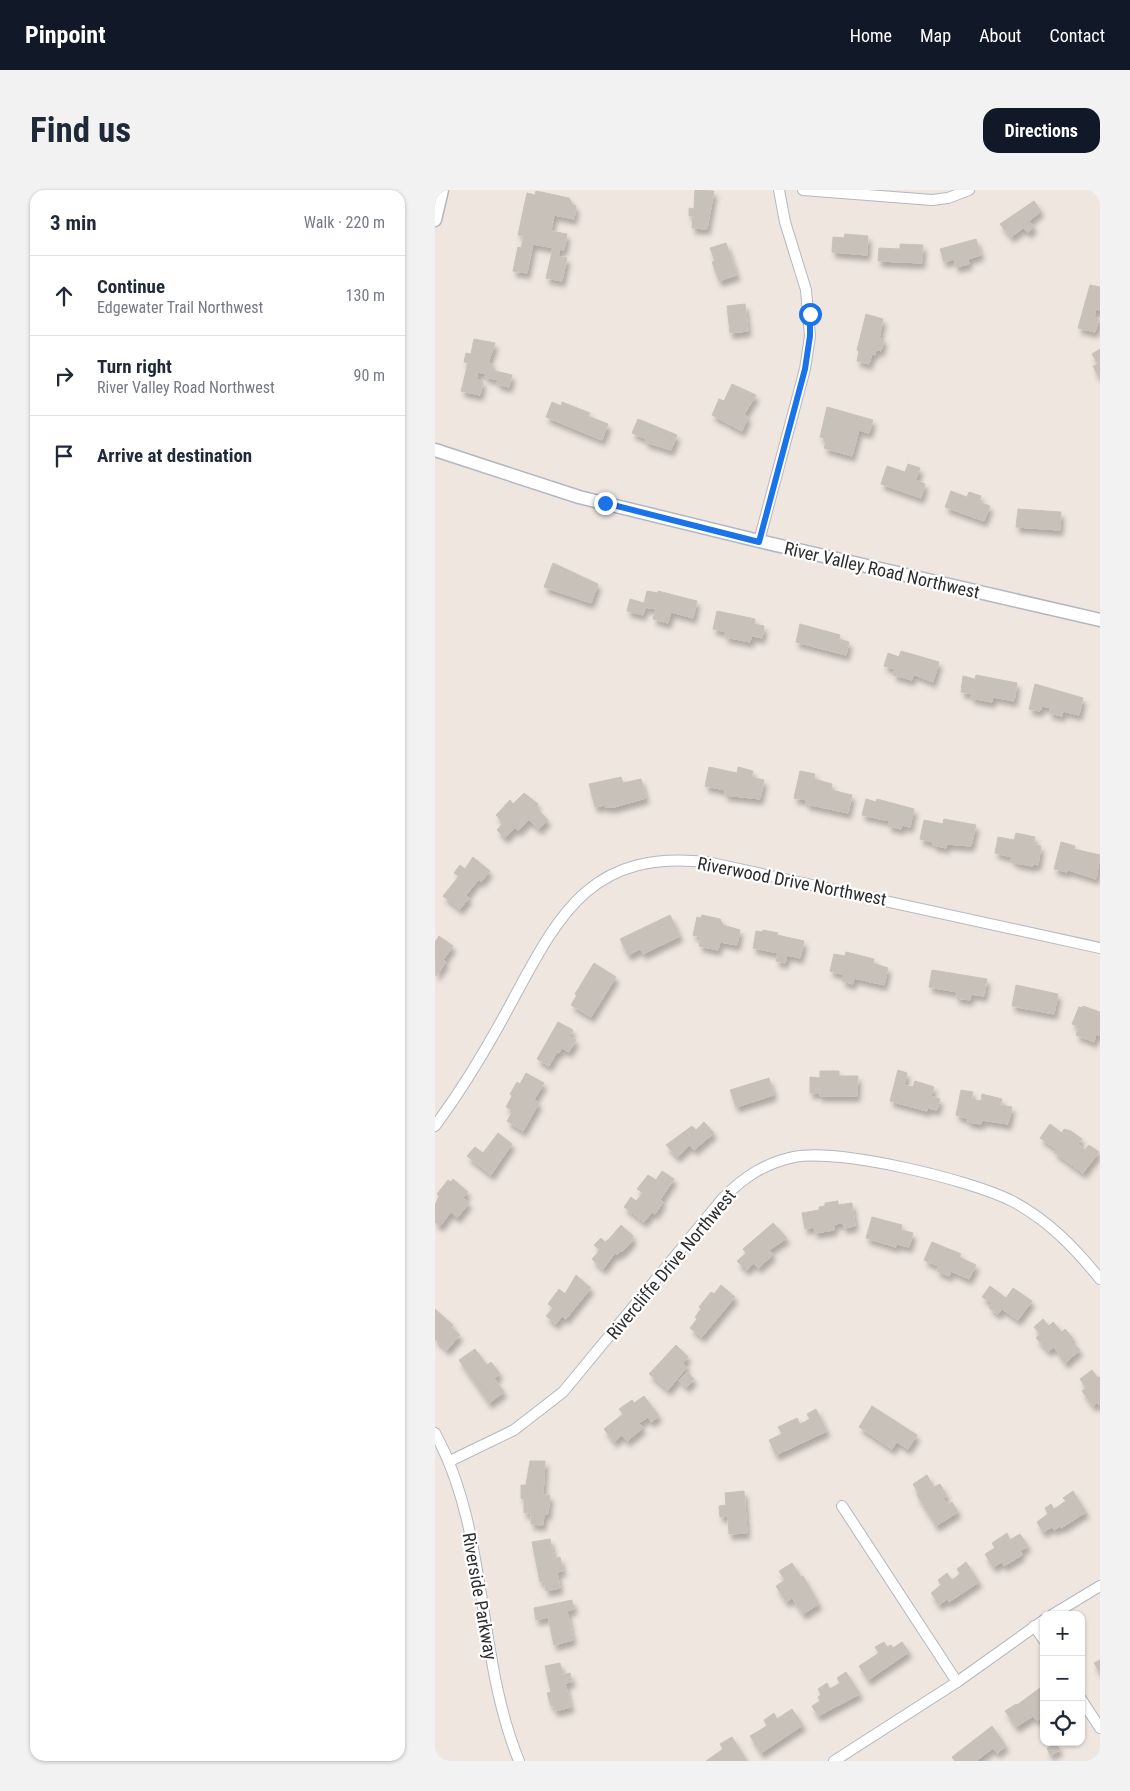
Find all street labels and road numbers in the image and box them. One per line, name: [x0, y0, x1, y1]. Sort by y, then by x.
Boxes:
street label: River Valley Road Northwest: [782, 537, 982, 603]
street label: Riverwood Drive Northwest: [696, 852, 888, 910]
street label: Rivercliffe Drive Northwest: [602, 1185, 740, 1343]
street label: Riverside Parkway: [458, 1531, 502, 1662]

